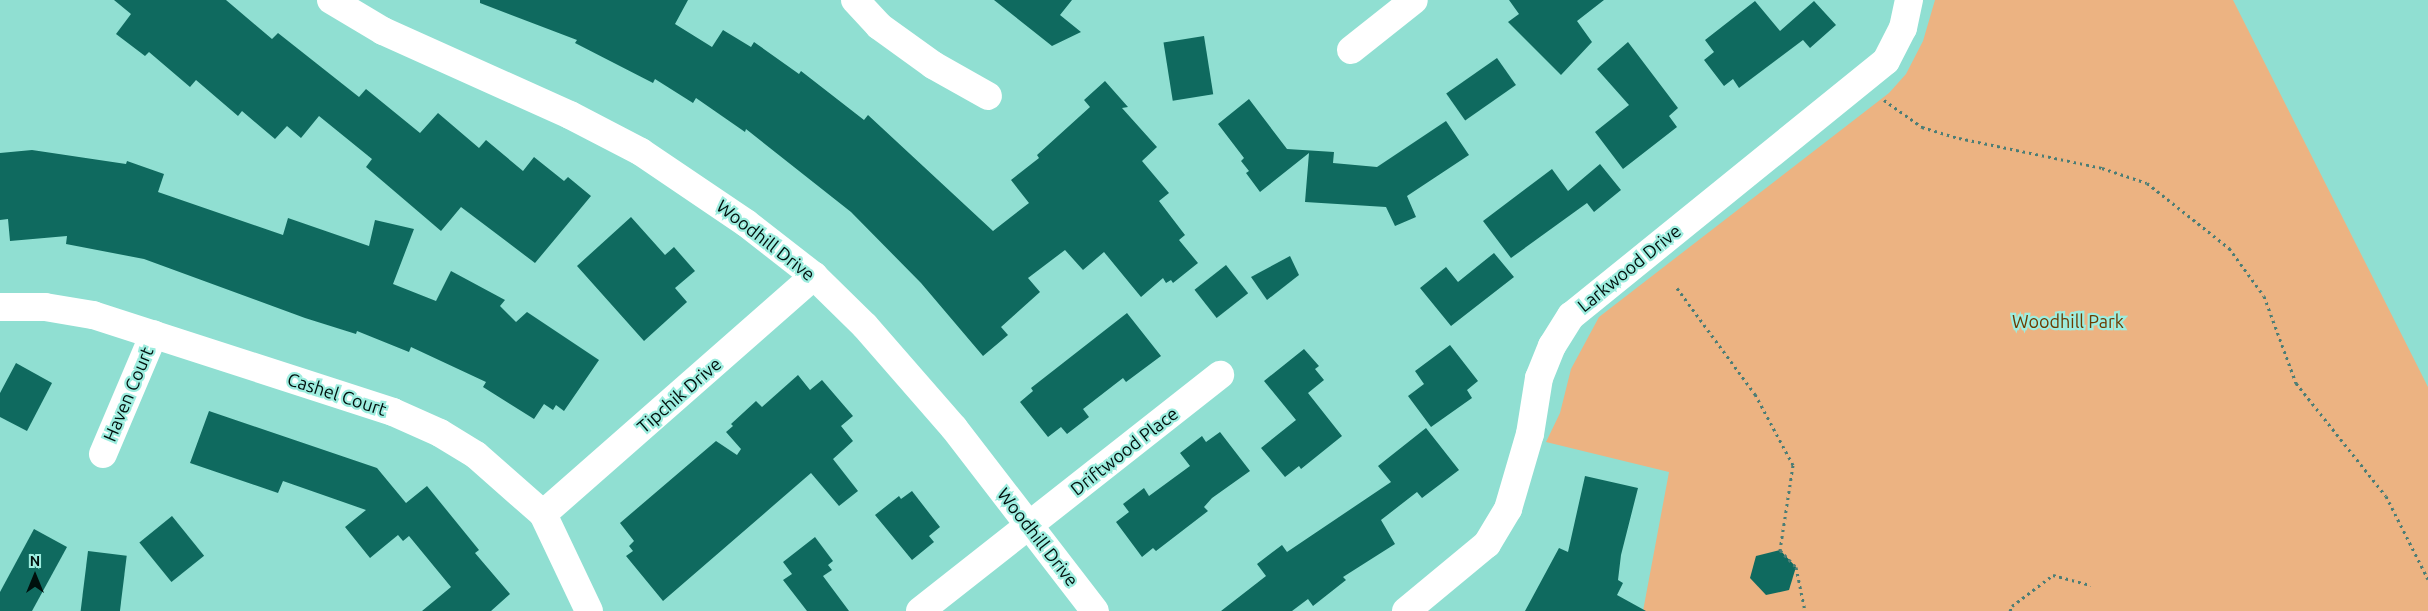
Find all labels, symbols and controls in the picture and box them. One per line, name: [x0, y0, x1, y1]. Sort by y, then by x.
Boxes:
street label: Woodhill Drive: [713, 195, 819, 285]
street label: Larkwood Drive: [1573, 220, 1685, 316]
park label: Woodhill Park: [2012, 310, 2124, 332]
street label: Haven Court: [98, 343, 158, 445]
street label: Tipchik Drive: [633, 353, 725, 437]
street label: Cashel Court: [285, 368, 389, 420]
street label: Driftwood Place: [1066, 402, 1182, 500]
street label: Woodhill Drive: [993, 484, 1083, 590]
north arrow: [10, 551, 60, 601]
text: N: [30, 553, 40, 569]

